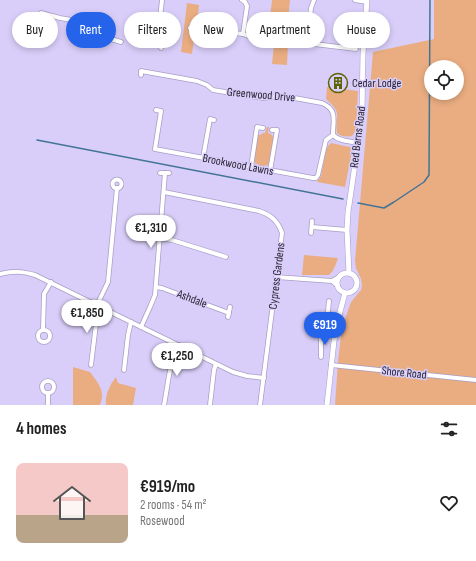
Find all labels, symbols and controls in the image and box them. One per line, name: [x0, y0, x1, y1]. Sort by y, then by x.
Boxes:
chip: Buy: [12, 12, 58, 48]
chip: Rent: [66, 12, 116, 48]
chip: Filters: [124, 12, 181, 48]
chip: New: [189, 12, 238, 48]
chip: Apartment: [246, 12, 325, 48]
chip: House: [333, 12, 390, 48]
map controls: [424, 60, 464, 100]
button: locate: [424, 60, 464, 100]
building icon: Cedar Lodge: [327, 72, 349, 94]
place label: Cedar Lodge: [352, 76, 402, 91]
street label: Greenwood Drive: [226, 85, 296, 105]
street label: Red Barns Road: [347, 105, 369, 169]
street label: Brookwood Lawns: [201, 151, 275, 179]
pin: €1,310: [118, 215, 184, 249]
text: €1,310: [135, 220, 167, 236]
street label: Cypress Gardens: [265, 242, 289, 310]
street label: Ashdale: [174, 286, 209, 312]
pin: €1,850: [54, 300, 120, 334]
text: €1,850: [70, 305, 104, 321]
pin: €919: [301, 312, 349, 346]
text: €919: [313, 317, 337, 333]
pin: €1,250: [144, 343, 210, 377]
text: €1,250: [161, 348, 193, 364]
street label: Shore Road: [381, 363, 427, 383]
icon: filters: [438, 418, 460, 440]
text: 4 homes: [16, 419, 67, 439]
text: €919/mo: [140, 477, 195, 497]
icon: home: [48, 479, 96, 527]
icon: heart: [438, 492, 460, 514]
text: 2 rooms · 54 m²: [140, 497, 207, 513]
text: Rosewood: [140, 513, 185, 529]

